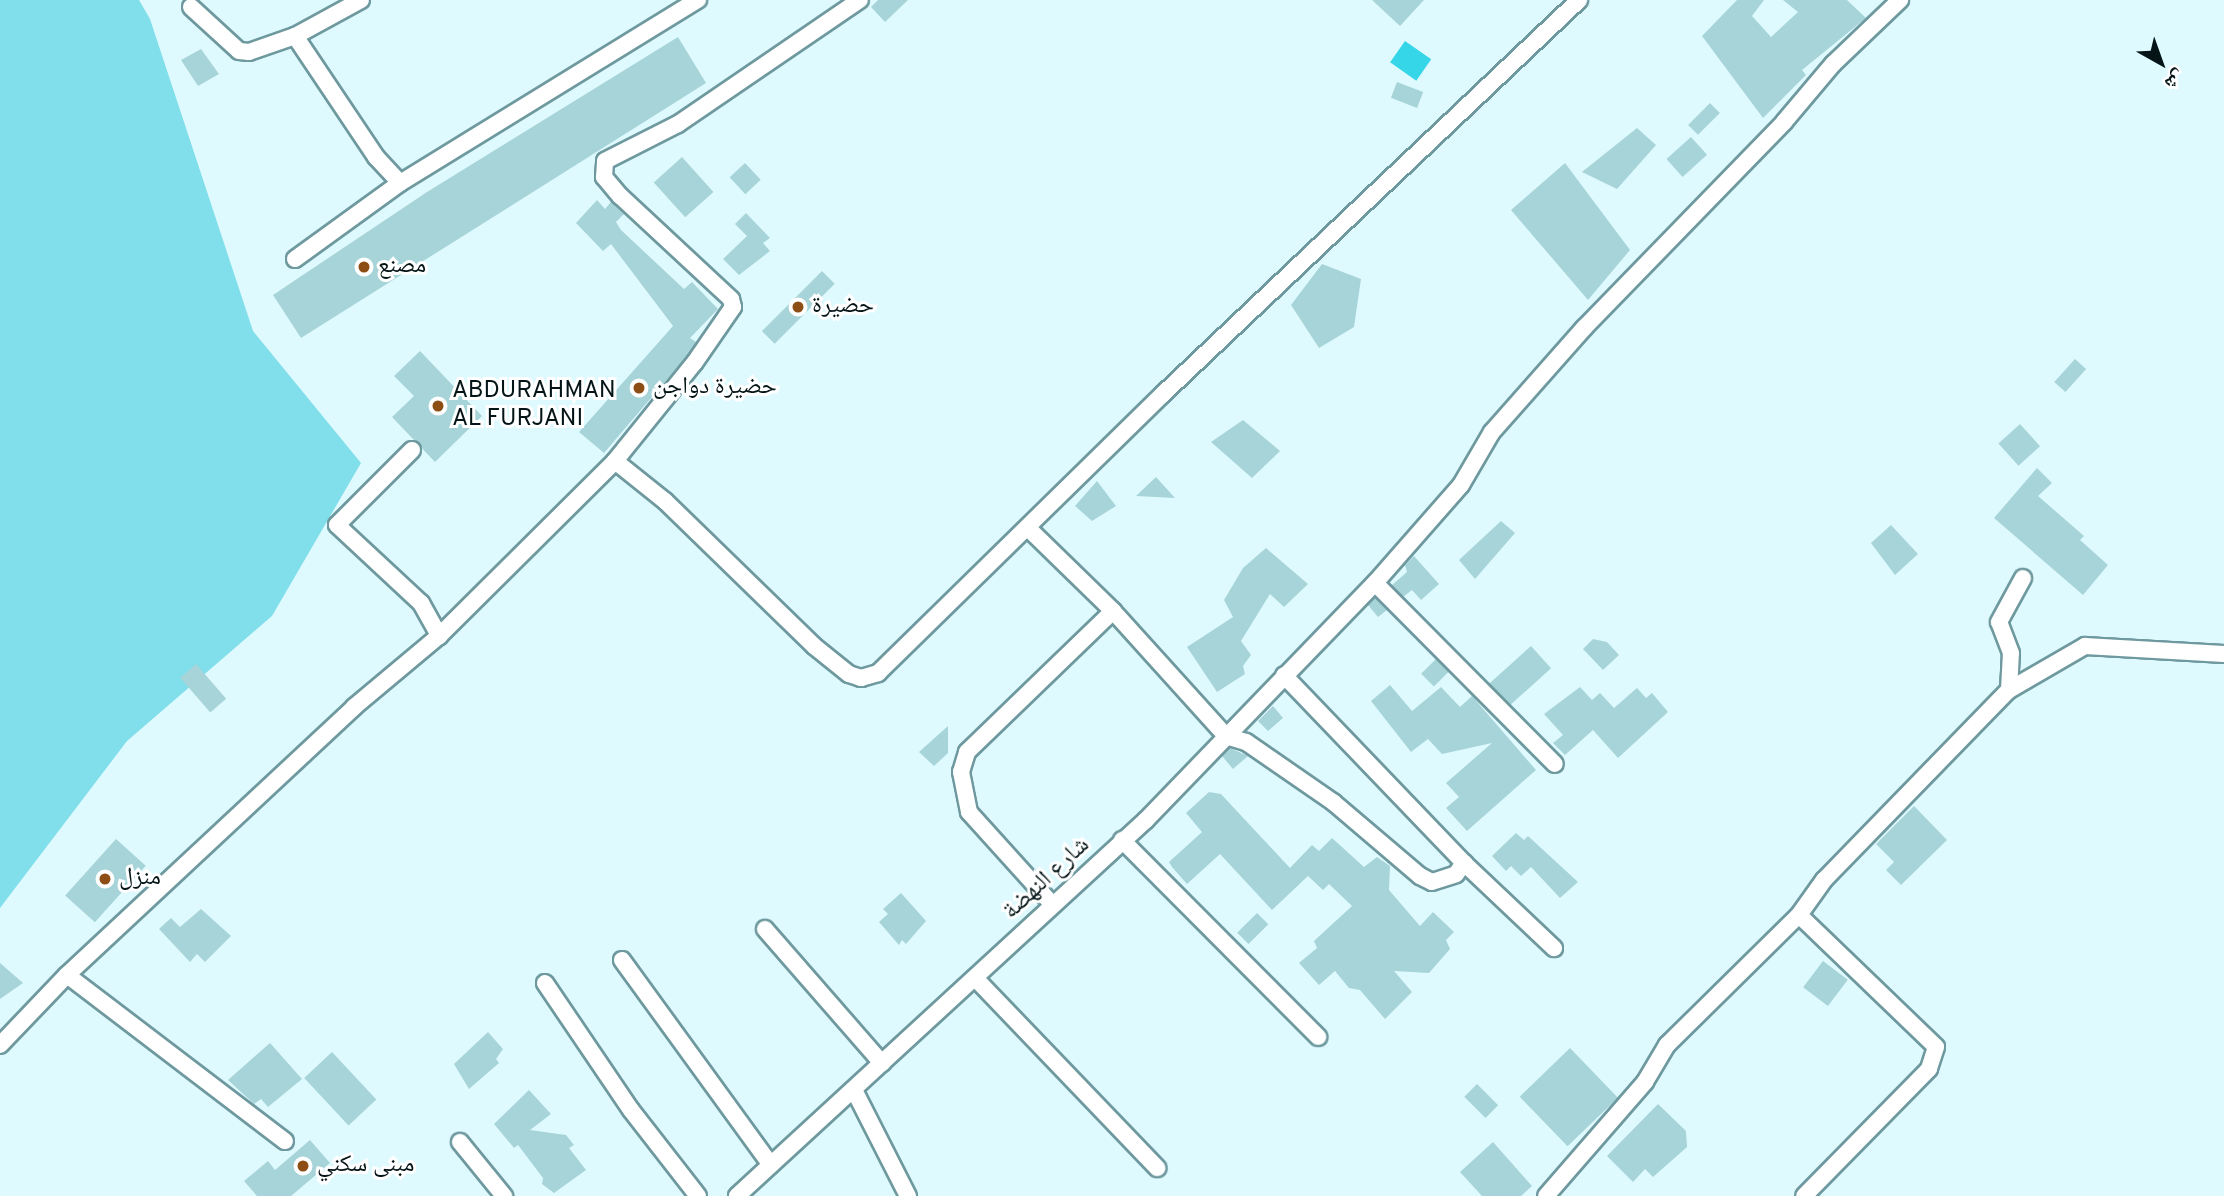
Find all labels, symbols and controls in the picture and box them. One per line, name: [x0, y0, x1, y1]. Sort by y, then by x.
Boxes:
north arrow: [2126, 28, 2196, 98]
text: ش: [2159, 63, 2190, 95]
place label: مصنع: [378, 253, 426, 281]
marker: مصنع: [356, 259, 372, 275]
place label: حضيرة: [812, 293, 874, 321]
marker: حضيرة: [790, 299, 806, 315]
place label: حضيرة دواجن: [653, 374, 777, 402]
place label: ABDURAHMAN AL FURJANI: [452, 378, 616, 434]
marker: حضيرة دواجن: [631, 380, 647, 396]
marker: ABDURAHMAN AL FURJANI: [430, 398, 446, 414]
street label: شارع النهضة: [998, 832, 1096, 926]
place label: منزل: [119, 865, 161, 893]
marker: منزل: [97, 871, 113, 887]
place label: مبنى سكني: [317, 1152, 414, 1180]
marker: مبنى سكني: [295, 1158, 311, 1174]

